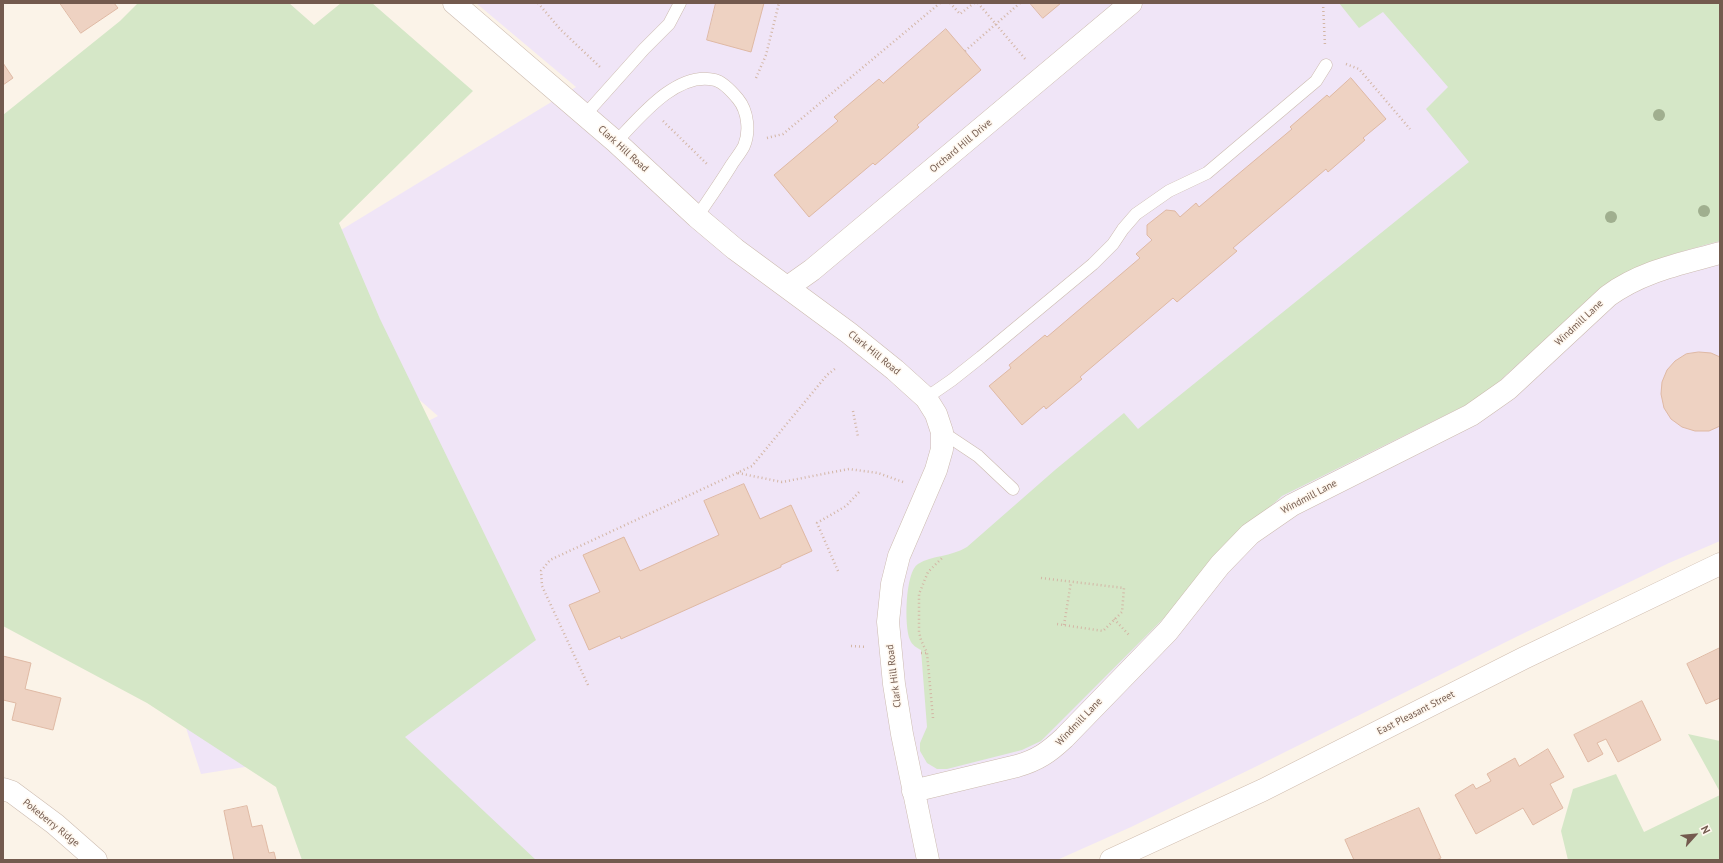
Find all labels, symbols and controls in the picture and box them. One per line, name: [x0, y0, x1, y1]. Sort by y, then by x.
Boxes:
street label: Orchard Hill Drive: [928, 117, 994, 175]
street label: Clark Hill Road: [595, 123, 651, 175]
street label: Windmill Lane: [1552, 298, 1606, 348]
street label: Clark Hill Road: [846, 328, 902, 378]
street label: Windmill Lane: [1279, 477, 1339, 517]
street label: Clark Hill Road: [884, 644, 904, 708]
street label: East Pleasant Street: [1375, 688, 1457, 738]
street label: Windmill Lane: [1053, 696, 1105, 748]
street label: Pokeberry Ridge: [20, 796, 82, 850]
north arrow: [1675, 815, 1715, 855]
text: N: [1698, 823, 1714, 836]

